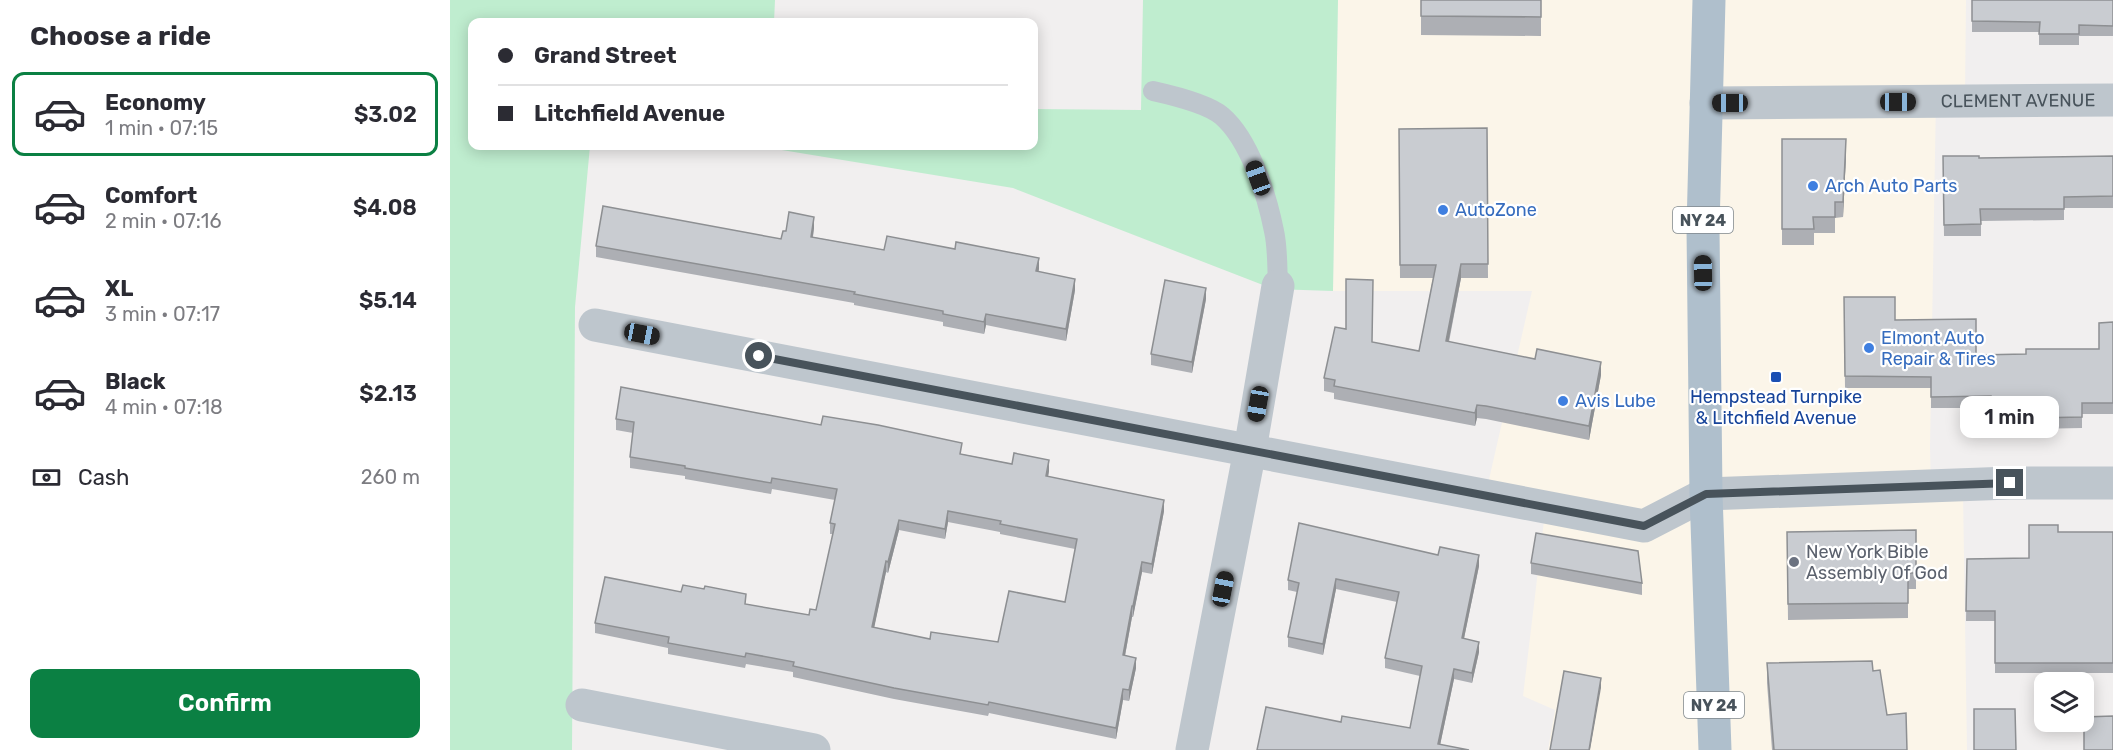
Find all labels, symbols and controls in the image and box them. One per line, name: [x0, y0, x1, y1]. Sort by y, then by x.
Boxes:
text: Choose a ride: [30, 20, 211, 52]
text: Grand Street: [534, 42, 676, 69]
icon: car: [33, 87, 87, 141]
text: Economy: [105, 89, 206, 116]
street label: CLEMENT AVENUE: [1941, 89, 2095, 112]
car: [1880, 93, 1916, 111]
car: [1712, 94, 1748, 112]
text: Litchfield Avenue: [534, 100, 725, 127]
text: $3.02: [354, 101, 417, 128]
text: 1 min · 07:15: [105, 116, 218, 140]
car: [1243, 158, 1273, 198]
place label: Arch Auto Parts: [1825, 175, 1958, 197]
marker: Arch Auto Parts: [1806, 179, 1820, 193]
icon: car: [33, 180, 87, 234]
text: Comfort: [105, 182, 197, 209]
text: $4.08: [353, 194, 417, 221]
place label: AutoZone: [1455, 199, 1537, 221]
marker: AutoZone: [1436, 203, 1450, 217]
road number: NY 24: [1673, 207, 1733, 233]
text: 2 min · 07:16: [105, 209, 221, 233]
car: [1694, 255, 1712, 291]
icon: car: [33, 273, 87, 327]
text: XL: [105, 275, 133, 302]
text: $5.14: [359, 287, 417, 314]
text: 3 min · 07:17: [105, 302, 220, 326]
car: [623, 322, 661, 346]
place label: Elmont Auto Repair & Tires: [1881, 327, 1996, 370]
marker: Elmont Auto Repair & Tires: [1862, 341, 1876, 355]
route start: [745, 342, 772, 369]
icon: car: [33, 366, 87, 420]
text: Black: [105, 368, 166, 395]
marker: Hempstead Turnpike & Litchfield Avenue: [1769, 370, 1783, 384]
text: $2.13: [359, 380, 417, 407]
car: [1246, 385, 1270, 423]
place label: Hempstead Turnpike & Litchfield Avenue: [1690, 386, 1862, 429]
place label: Avis Lube: [1575, 390, 1656, 412]
marker: Avis Lube: [1556, 394, 1570, 408]
text: 4 min · 07:18: [105, 395, 223, 419]
callout: 1 min: [1960, 396, 2060, 438]
text: 1 min: [1984, 405, 2035, 429]
icon: cash: [30, 461, 63, 494]
text: Cash: [78, 464, 129, 491]
text: 260 m: [361, 465, 420, 489]
route end: [1996, 469, 2023, 496]
place label: New York Bible Assembly Of God: [1806, 541, 1948, 584]
marker: New York Bible Assembly Of God: [1787, 555, 1801, 569]
car: [1211, 570, 1235, 608]
button: Confirm: [30, 669, 420, 738]
map controls: [2034, 672, 2094, 732]
button: layers: [2034, 672, 2094, 732]
road number: NY 24: [1684, 692, 1744, 718]

